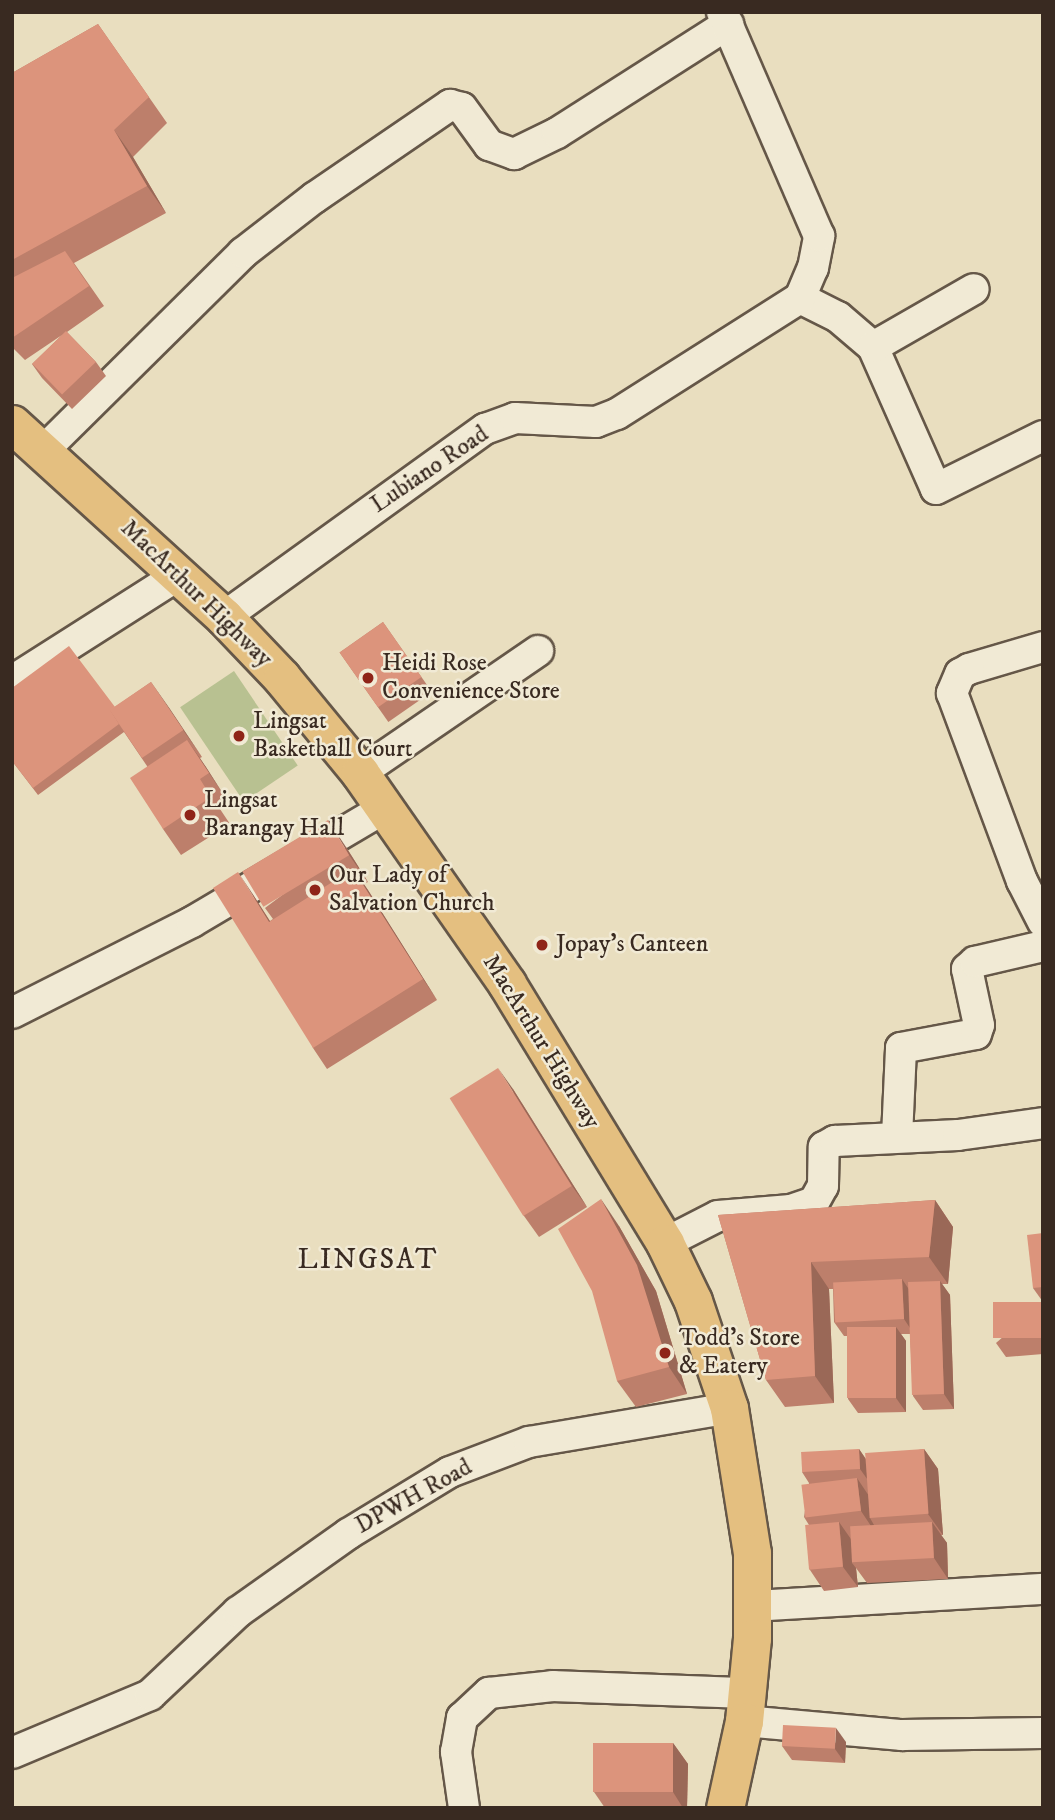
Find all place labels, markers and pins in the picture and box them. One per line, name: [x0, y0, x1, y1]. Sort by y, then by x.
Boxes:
place label: Heidi Rose Convenience Store: [382, 650, 560, 706]
marker: Heidi Rose Convenience Store: [360, 670, 376, 686]
place label: Lingsat Basketball Court: [253, 708, 413, 764]
marker: Lingsat Basketball Court: [231, 728, 247, 744]
place label: Lingsat Barangay Hall: [204, 787, 344, 843]
marker: Lingsat Barangay Hall: [182, 807, 198, 823]
place label: Our Lady of Salvation Church: [329, 862, 495, 918]
marker: Our Lady of Salvation Church: [307, 882, 323, 898]
place label: Jopay's Canteen: [556, 931, 708, 959]
marker: Jopay's Canteen: [534, 937, 550, 953]
place label: Todd's Store & Eatery: [679, 1325, 800, 1381]
marker: Todd's Store & Eatery: [657, 1345, 673, 1361]

